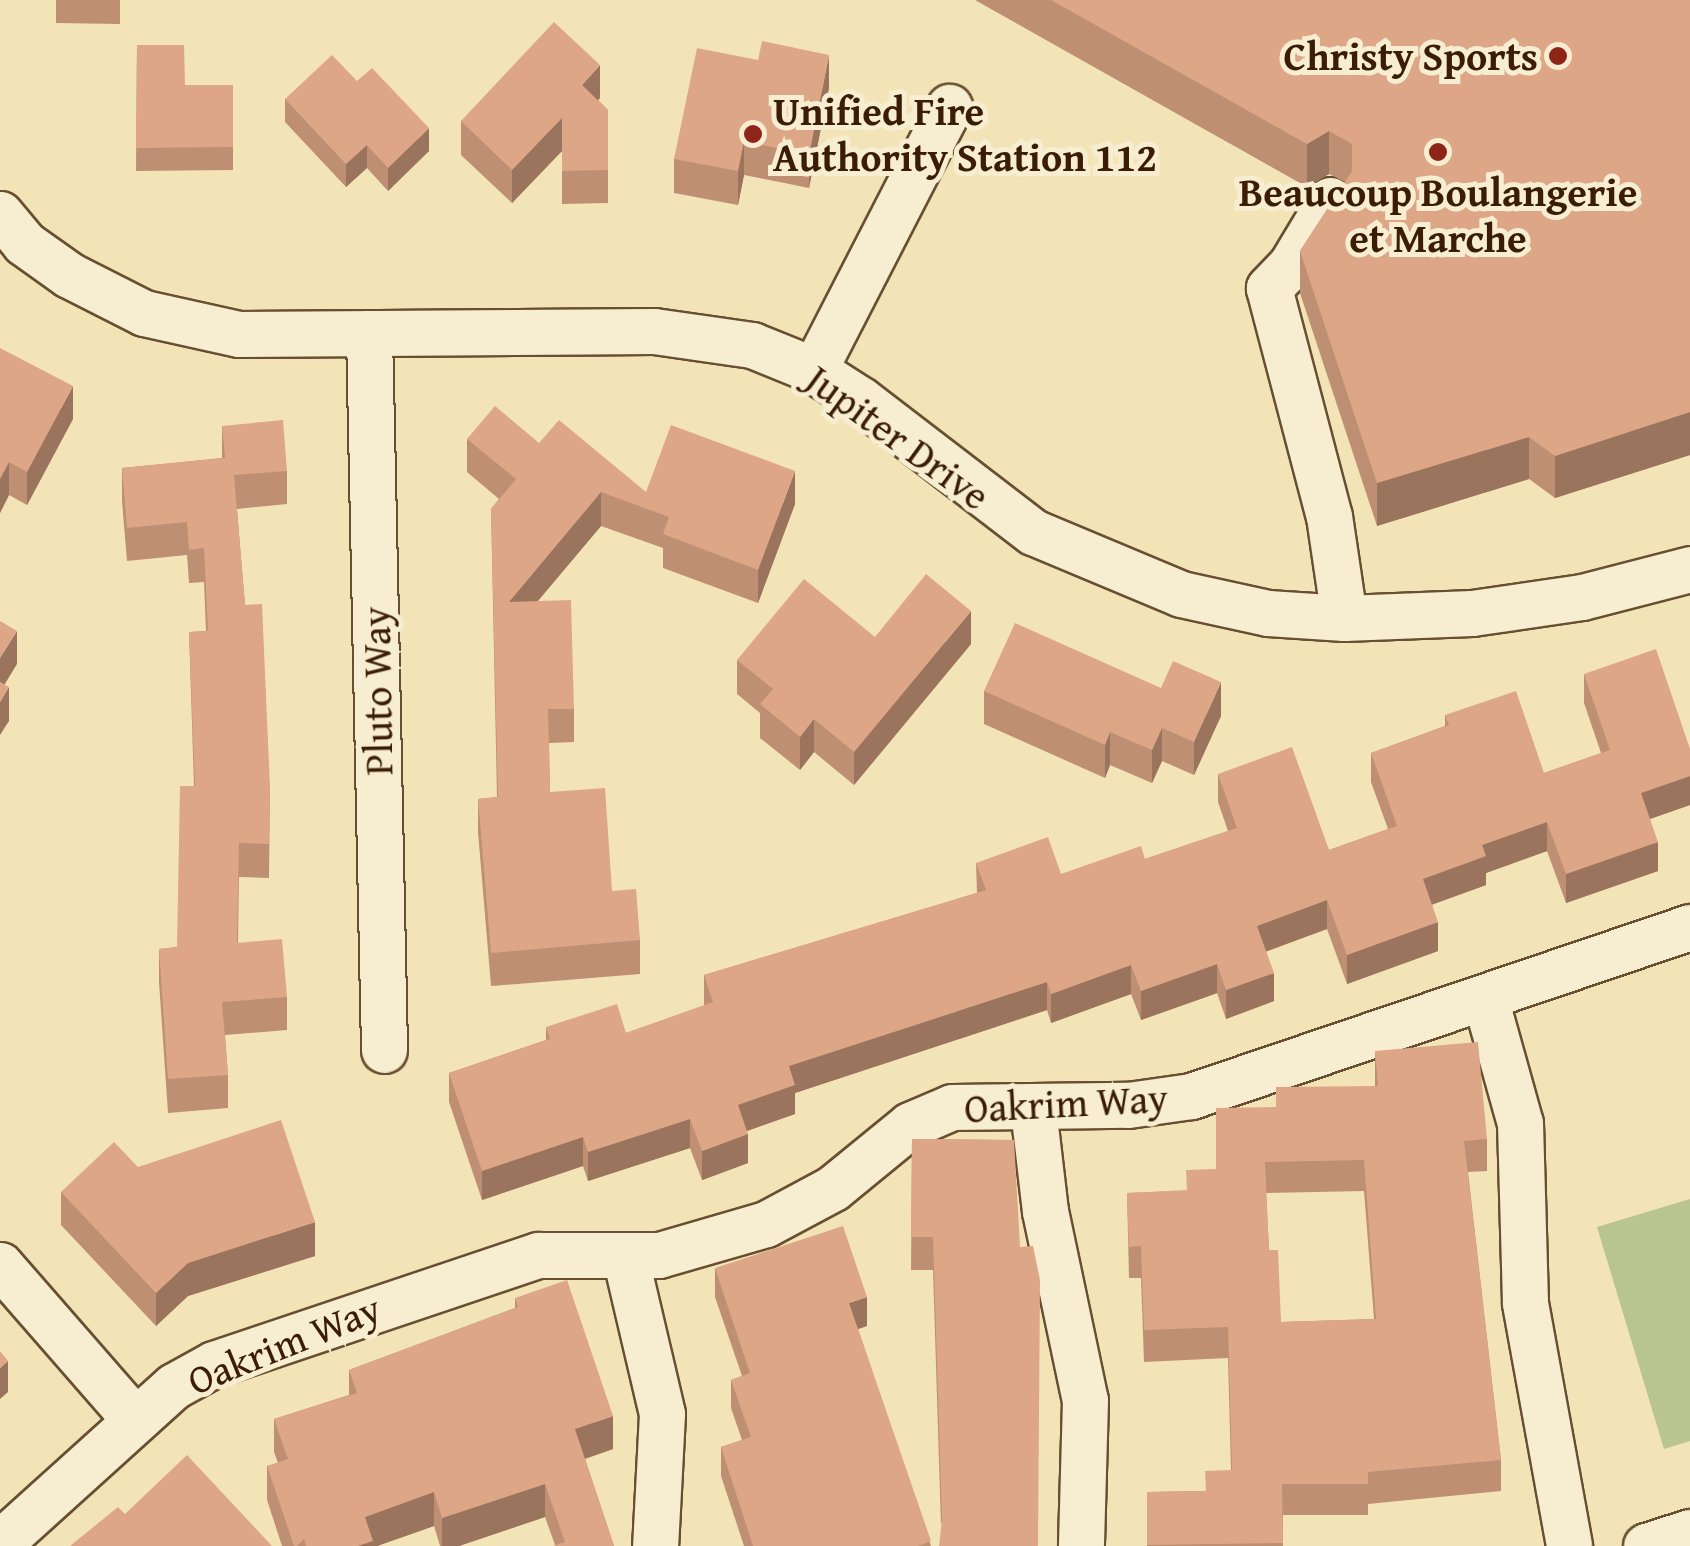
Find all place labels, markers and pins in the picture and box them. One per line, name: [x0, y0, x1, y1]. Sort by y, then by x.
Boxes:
place label: Christy Sports: [1284, 32, 1538, 80]
marker: Christy Sports: [1547, 45, 1569, 67]
place label: Unified Fire Authority Station 112: [773, 87, 1157, 181]
marker: Unified Fire Authority Station 112: [742, 123, 764, 145]
marker: Beaucoup Boulangerie et Marche: [1427, 141, 1449, 163]
place label: Beaucoup Boulangerie et Marche: [1239, 168, 1637, 262]

